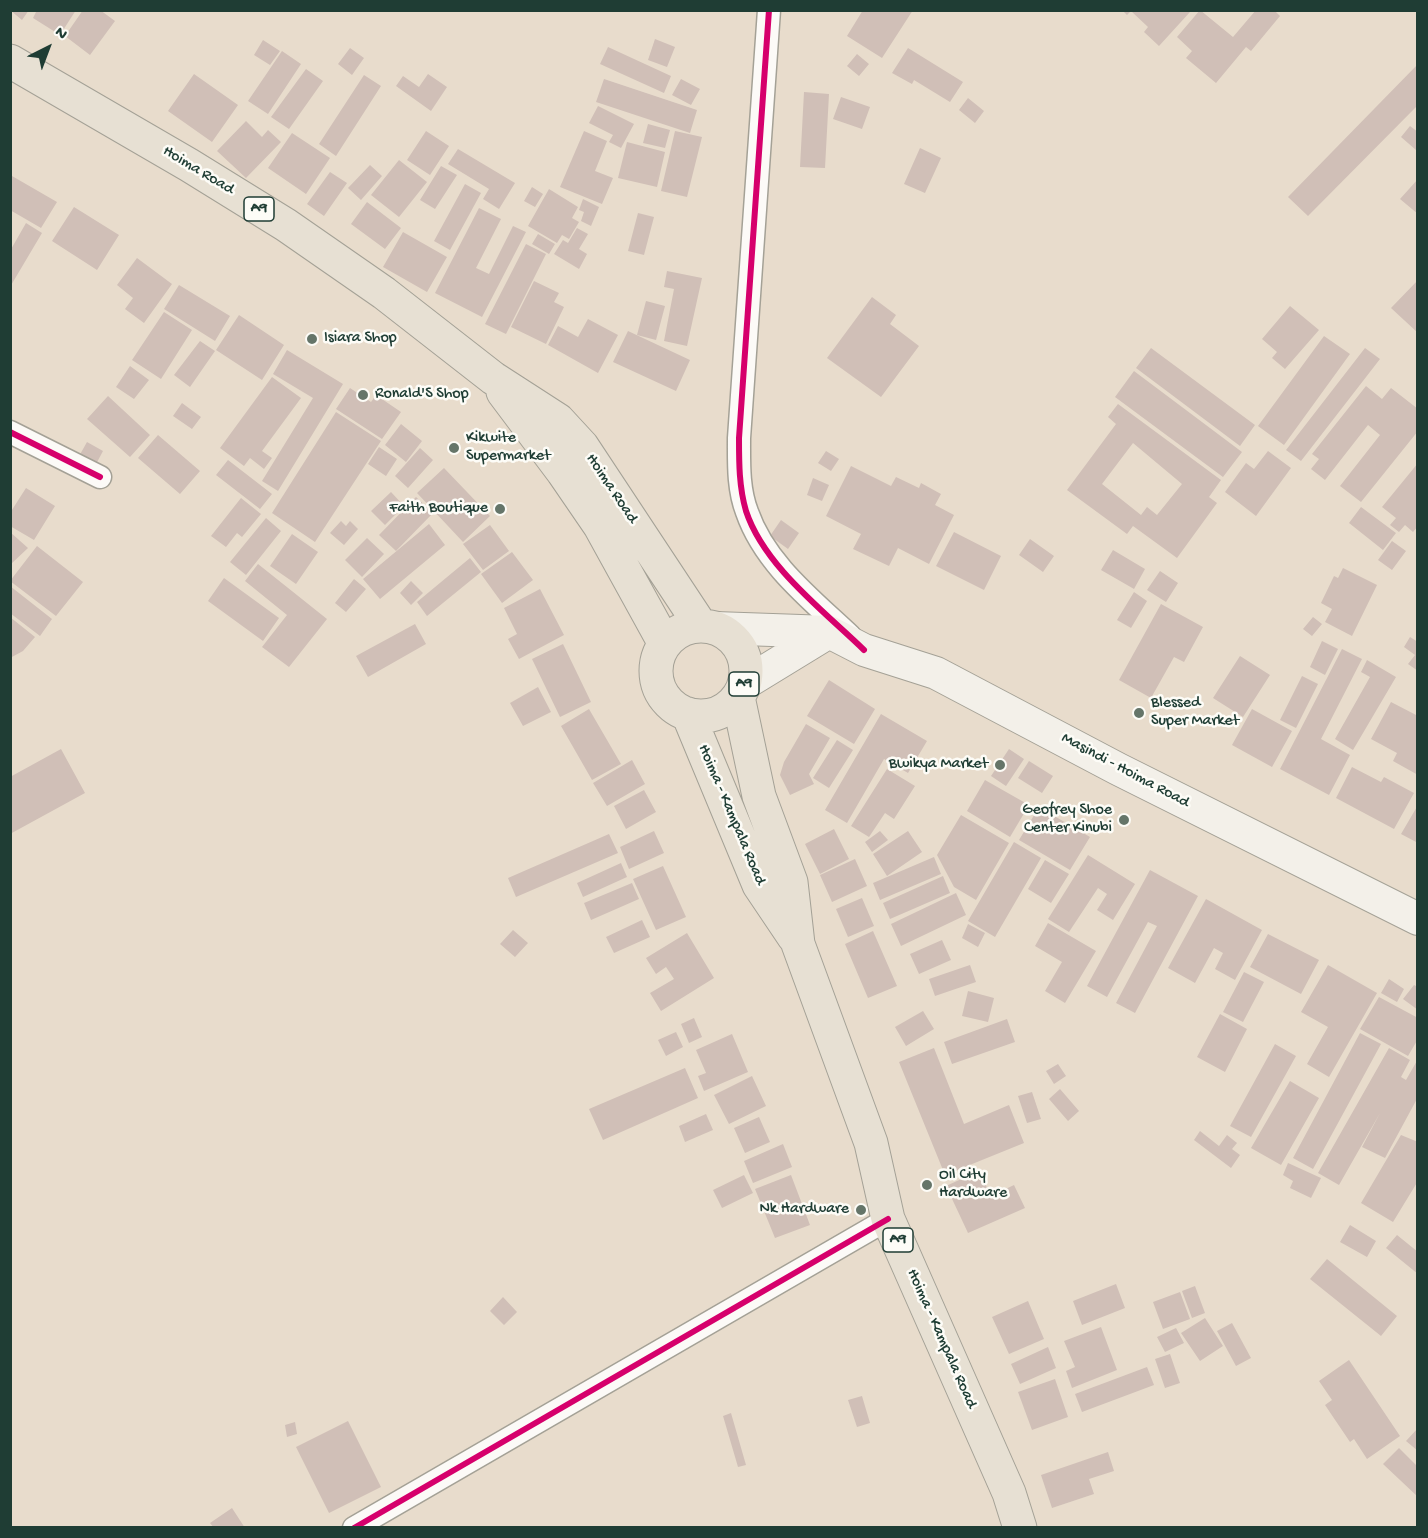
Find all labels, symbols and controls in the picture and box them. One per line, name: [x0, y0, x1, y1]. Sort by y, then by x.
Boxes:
north arrow: [18, 18, 78, 78]
text: N: [50, 24, 71, 45]
street label: Hoima Road: [159, 142, 237, 200]
road number: A9: [244, 197, 274, 221]
place label: Isiara Shop: [324, 329, 397, 349]
marker: Isiara Shop: [305, 332, 319, 346]
place label: Ronald'S Shop: [375, 385, 469, 405]
marker: Ronald'S Shop: [356, 388, 370, 402]
place label: Kikwite Supermarket: [466, 429, 551, 467]
marker: Kikwite Supermarket: [447, 441, 461, 455]
street label: Hoima Road: [581, 451, 641, 527]
place label: Faith Boutique: [389, 499, 488, 519]
marker: Faith Boutique: [493, 502, 507, 516]
road number: A9: [729, 672, 759, 696]
place label: Blessed Super Market: [1151, 694, 1239, 732]
marker: Blessed Super Market: [1132, 706, 1146, 720]
street label: Masindi - Hoima Road: [1058, 729, 1192, 813]
street label: Hoima - Kampala Road: [693, 742, 769, 888]
place label: Bwikya Market: [889, 755, 988, 775]
marker: Bwikya Market: [993, 758, 1007, 772]
place label: Geofrey Shoe Center Kinubi: [1022, 801, 1112, 839]
marker: Geofrey Shoe Center Kinubi: [1117, 813, 1131, 827]
place label: Oil City Hardware: [939, 1166, 1007, 1204]
marker: Oil City Hardware: [920, 1178, 934, 1192]
place label: Nk Hardware: [759, 1200, 849, 1220]
marker: Nk Hardware: [854, 1203, 868, 1217]
road number: A9: [883, 1228, 913, 1252]
street label: Hoima - Kampala Road: [902, 1266, 980, 1412]

